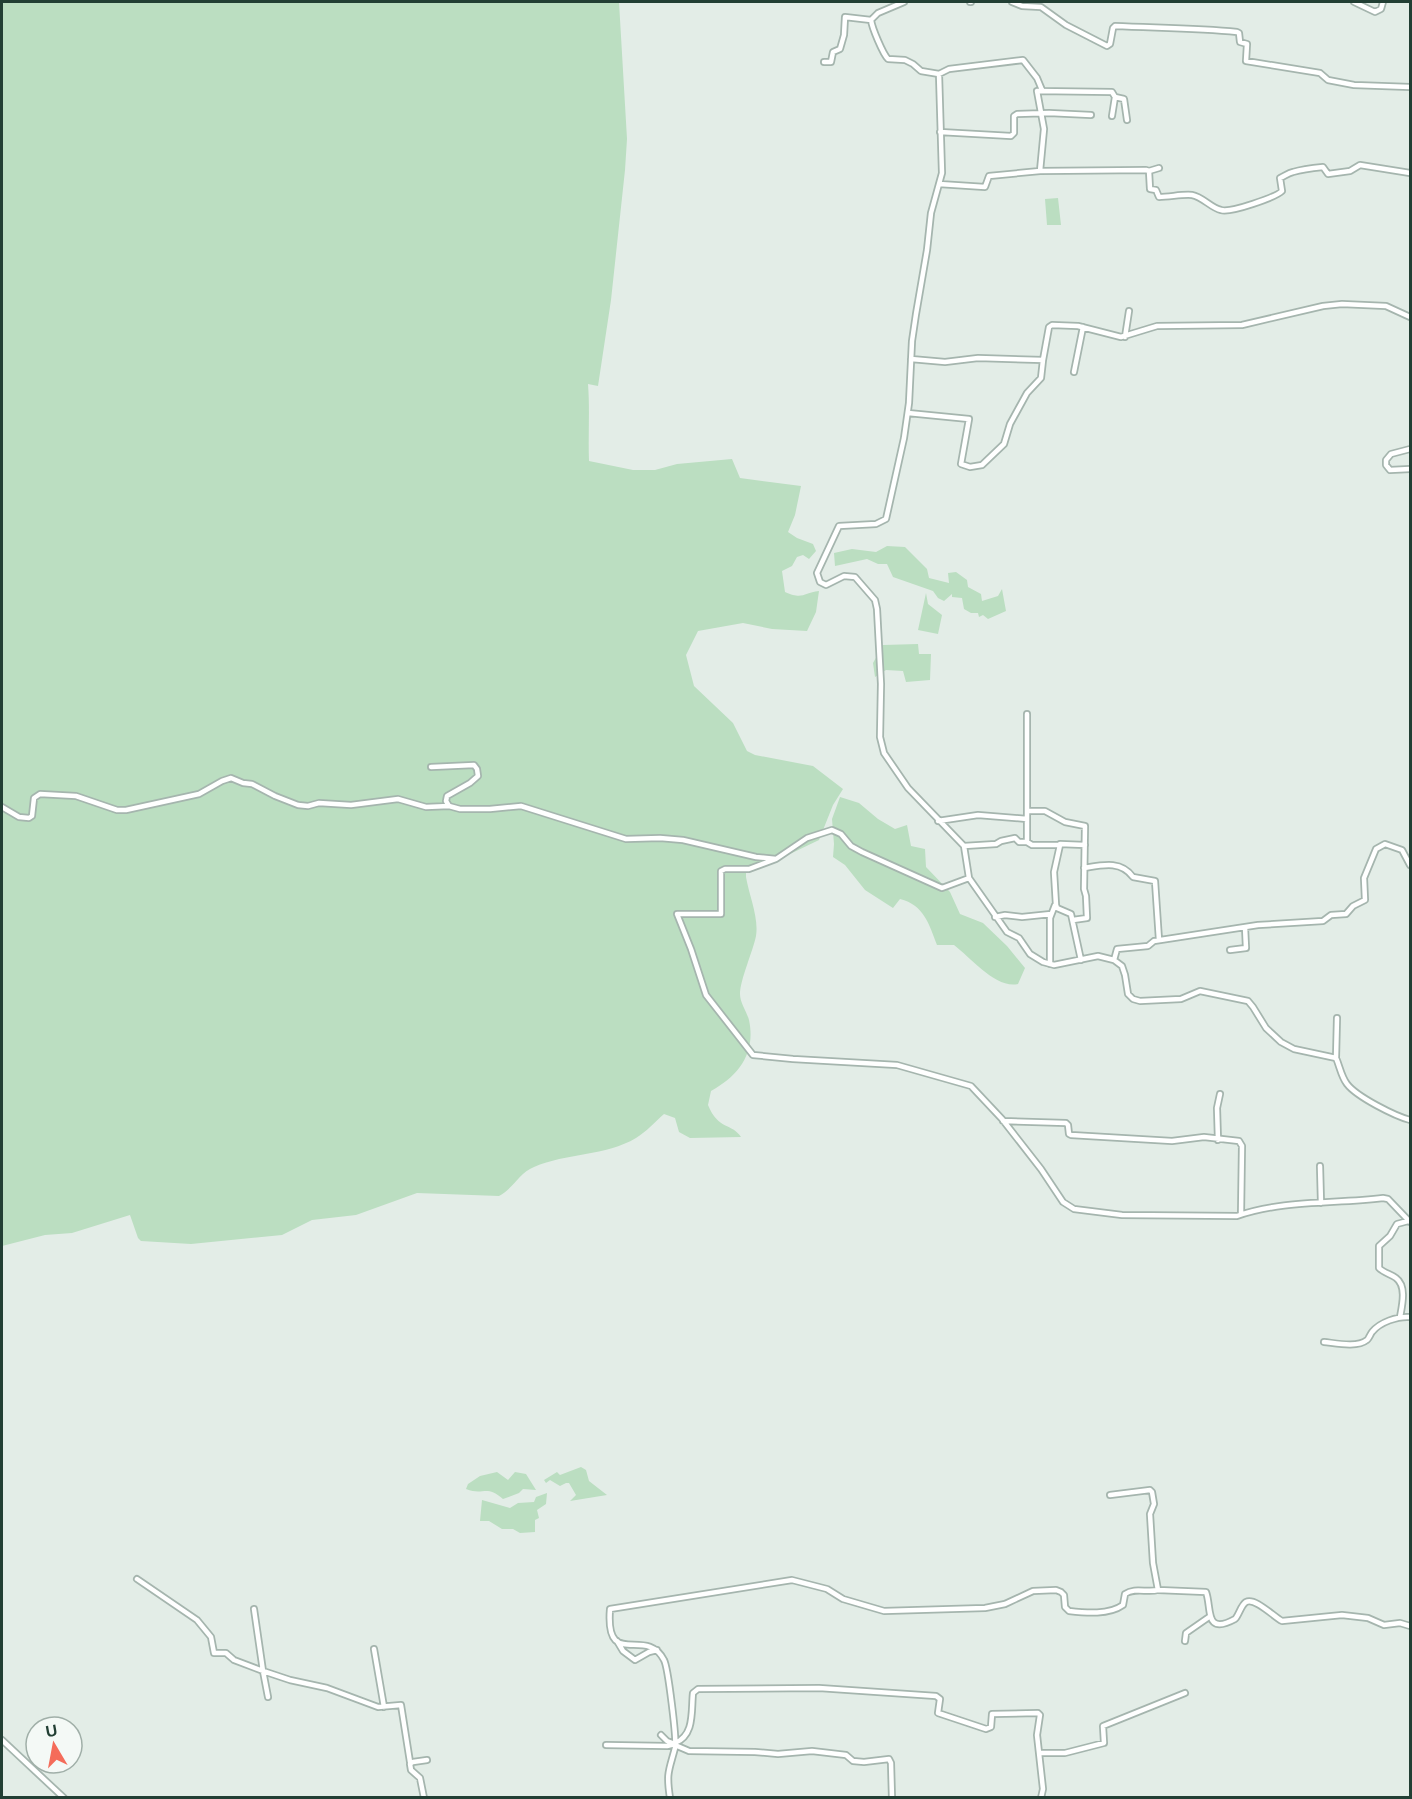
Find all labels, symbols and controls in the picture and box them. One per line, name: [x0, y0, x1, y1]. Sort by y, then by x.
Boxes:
north arrow: [24, 1715, 84, 1775]
text: U: [44, 1721, 59, 1740]

